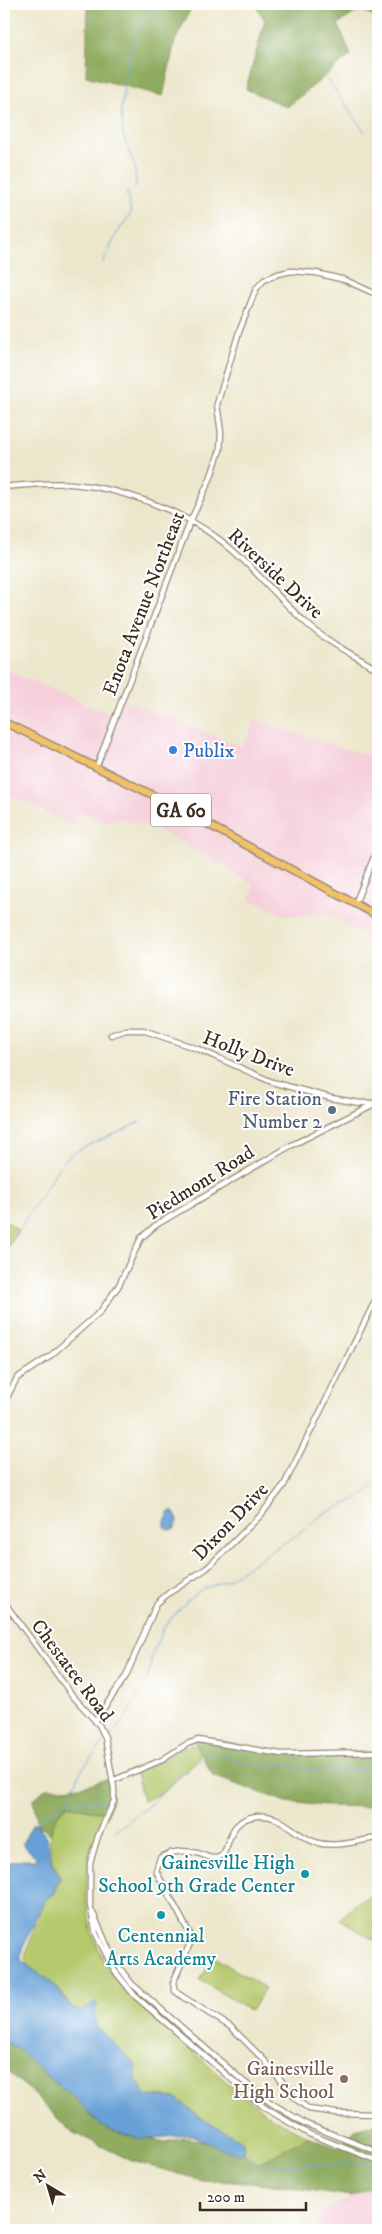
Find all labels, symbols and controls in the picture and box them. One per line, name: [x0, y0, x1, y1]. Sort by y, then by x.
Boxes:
street label: Enota Avenue Northeast: [98, 508, 191, 699]
street label: Riverside Drive: [222, 523, 328, 625]
place label: Publix: [183, 739, 235, 764]
marker: Publix: [167, 744, 179, 756]
road number: GA 60: [151, 794, 211, 826]
street label: Holly Drive: [199, 1025, 298, 1083]
place label: Fire Station Number 2: [227, 1087, 323, 1135]
marker: Fire Station Number 2: [326, 1104, 338, 1116]
street label: Piedmont Road: [142, 1140, 259, 1226]
street label: Dixon Drive: [188, 1478, 274, 1566]
street label: Chestatee Road: [25, 1615, 119, 1727]
place label: Gainesville High School 9th Grade Center: [98, 1851, 296, 1899]
marker: Gainesville High School 9th Grade Center: [299, 1868, 311, 1880]
marker: Centennial Arts Academy: [155, 1909, 167, 1921]
place label: Centennial Arts Academy: [106, 1924, 217, 1972]
place label: Gainesville High School: [233, 2057, 334, 2105]
marker: Gainesville High School: [338, 2073, 350, 2085]
north arrow: [22, 2162, 72, 2212]
text: N: [31, 2166, 51, 2187]
scale bar: [200, 2179, 306, 2211]
text: 200 m: [207, 2188, 245, 2207]

